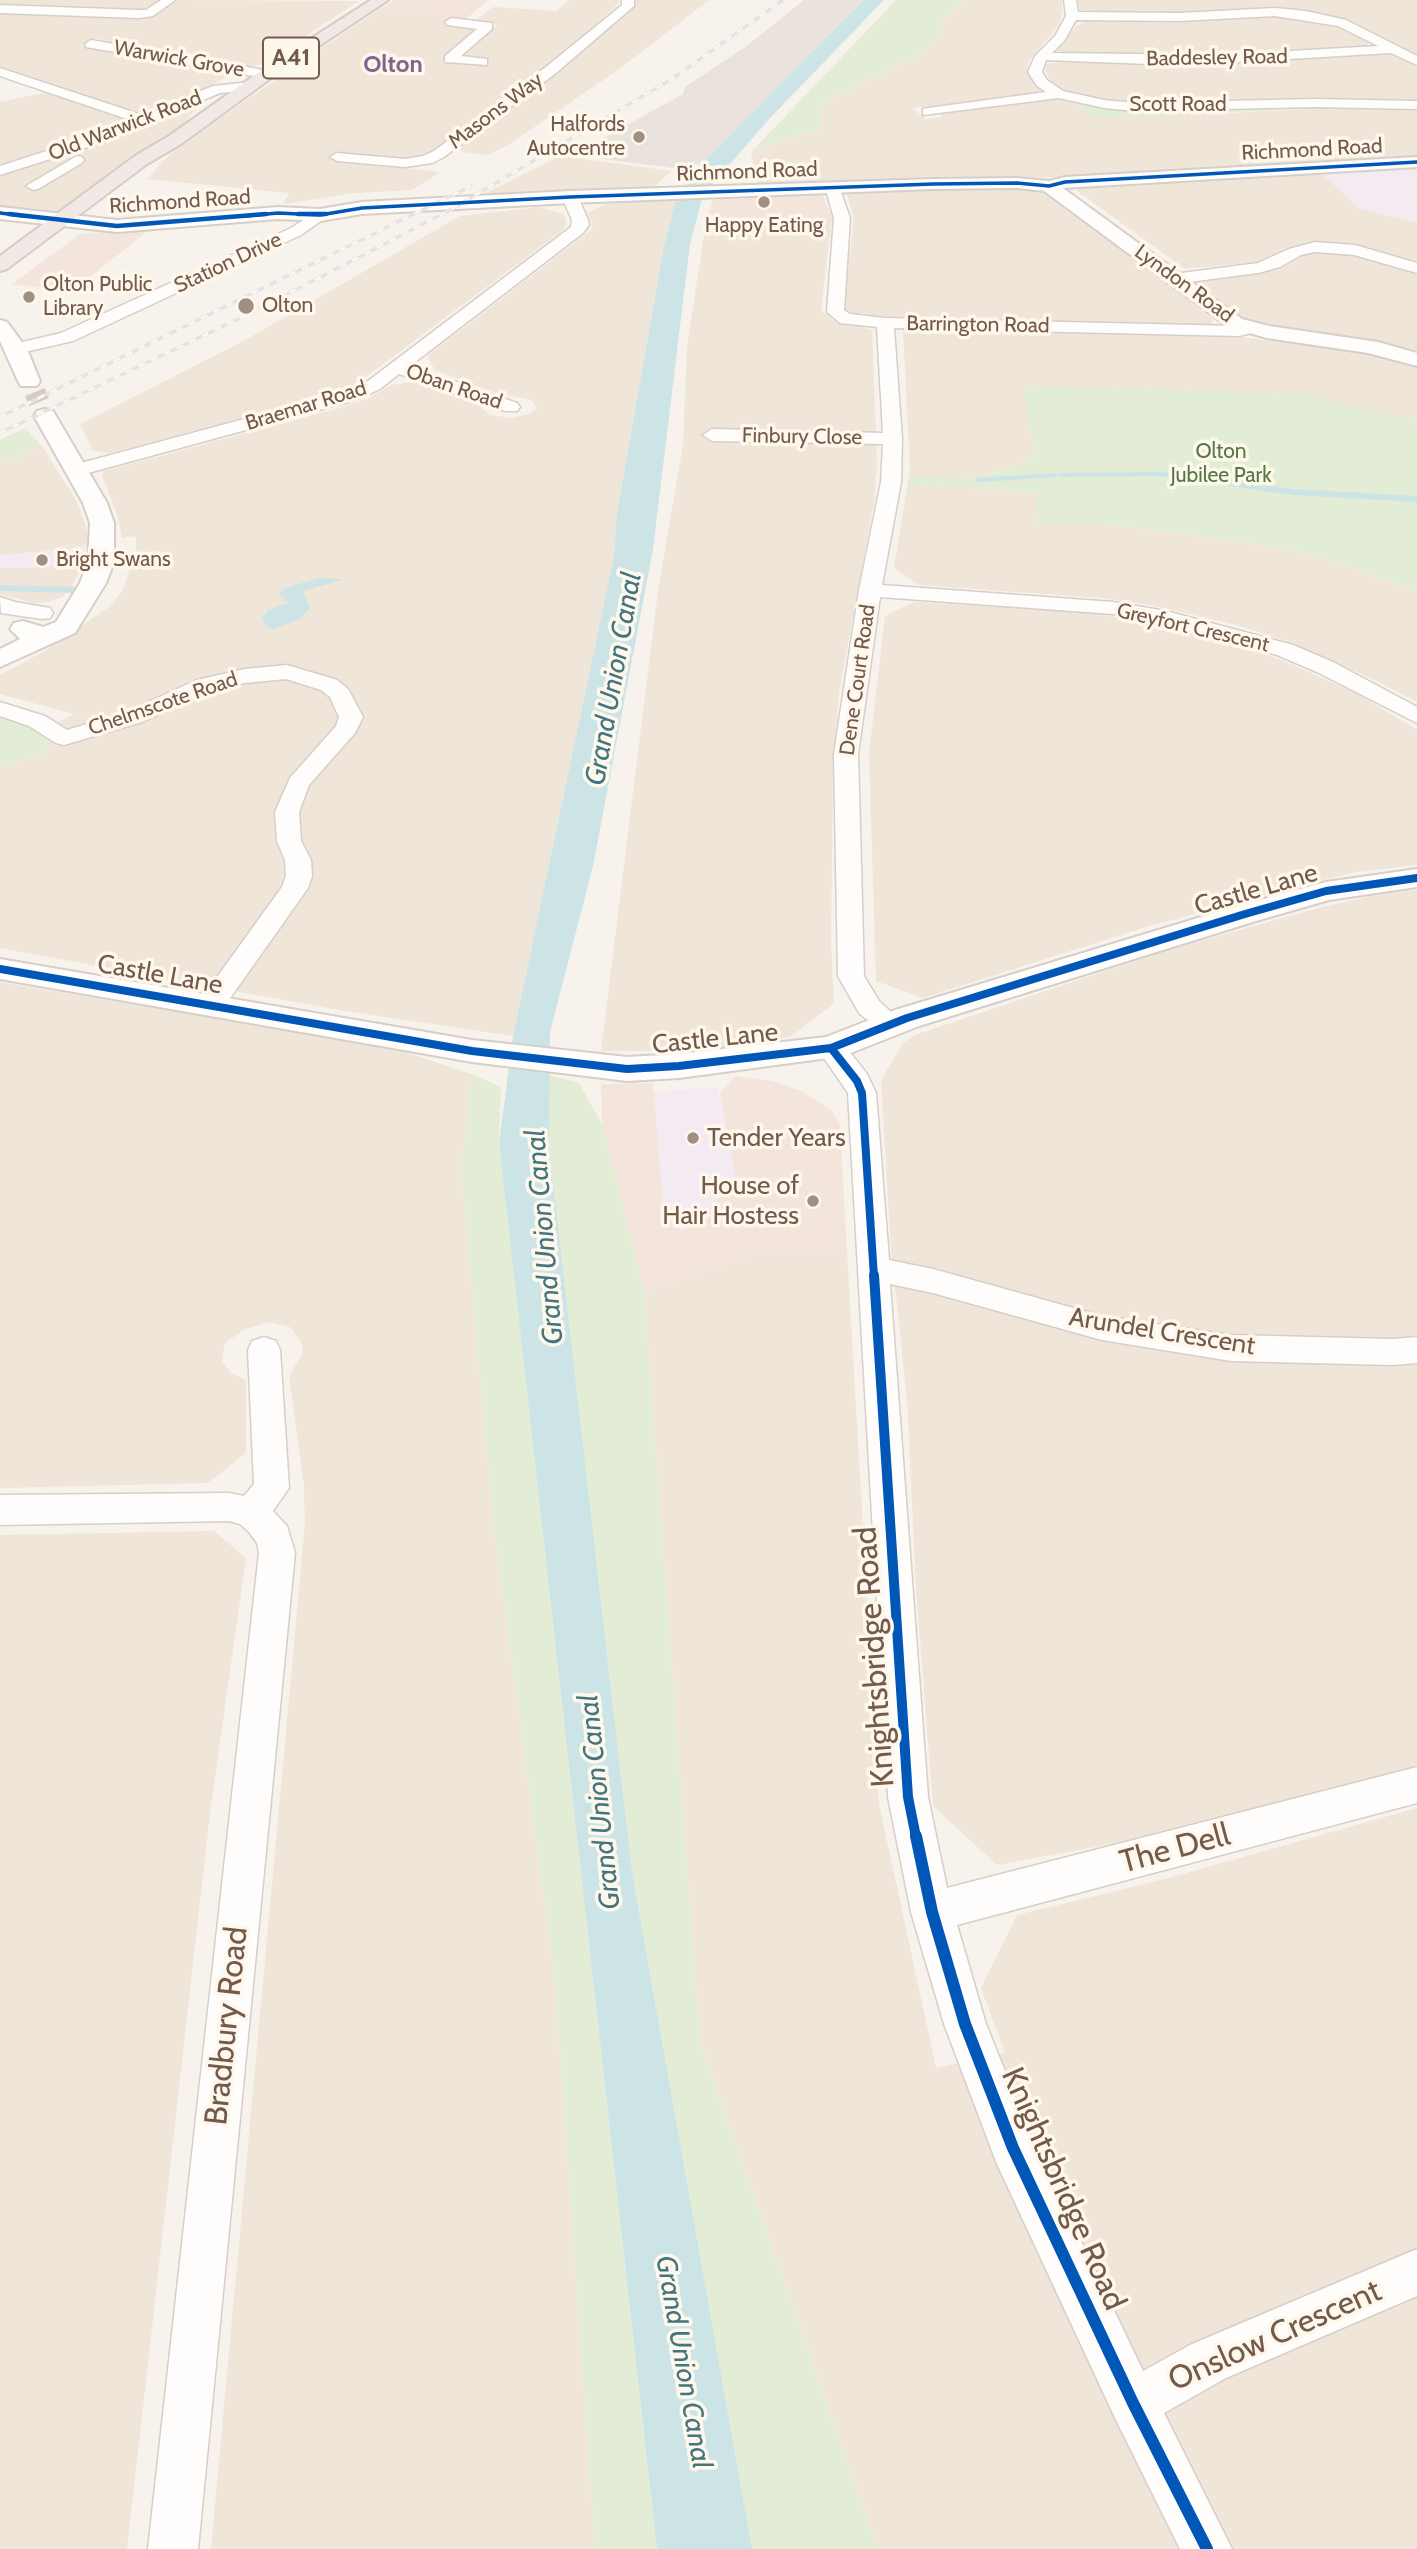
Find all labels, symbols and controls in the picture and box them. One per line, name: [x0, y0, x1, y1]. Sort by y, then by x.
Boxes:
street label: Warwick Grove: [112, 35, 246, 83]
road number: A41: [263, 38, 319, 78]
street label: Baddesley Road: [1146, 44, 1288, 72]
district label: Olton: [363, 51, 423, 79]
street label: Masons Way: [444, 67, 548, 155]
street label: Old Warwick Road: [45, 85, 205, 167]
street label: Scott Road: [1129, 92, 1227, 118]
place label: Halfords Autocentre: [527, 112, 625, 162]
marker: Halfords Autocentre: [631, 129, 647, 145]
street label: Richmond Road: [1241, 134, 1383, 166]
street label: Richmond Road: [676, 157, 818, 187]
street label: Richmond Road: [109, 184, 251, 220]
marker: Happy Eating: [756, 194, 772, 210]
place label: Happy Eating: [705, 213, 823, 239]
street label: Station Drive: [170, 227, 286, 299]
street label: Lyndon Road: [1129, 240, 1239, 328]
place label: Olton Public Library: [43, 272, 152, 322]
marker: Olton Public Library: [21, 289, 37, 305]
place label: Olton: [262, 293, 313, 319]
marker: Olton: [236, 296, 256, 316]
street label: Barrington Road: [906, 311, 1050, 339]
street label: Oban Road: [403, 359, 505, 415]
street label: Braemar Road: [242, 376, 370, 436]
street label: Finbury Close: [742, 423, 862, 451]
park label: Olton Jubilee Park: [1170, 439, 1272, 489]
place label: Bright Swans: [56, 547, 171, 573]
marker: Bright Swans: [34, 552, 50, 568]
water label: Grand Union Canal: [579, 570, 649, 788]
street label: Greyfort Crescent: [1114, 598, 1272, 658]
street label: Dene Court Road: [835, 603, 881, 757]
street label: Chelmscote Road: [85, 667, 241, 741]
street label: Castle Lane: [1191, 858, 1321, 922]
street label: Castle Lane: [95, 949, 225, 1001]
street label: Castle Lane: [650, 1017, 780, 1061]
place label: Tender Years: [707, 1122, 846, 1154]
water label: Grand Union Canal: [519, 1128, 571, 1346]
marker: Tender Years: [685, 1130, 701, 1146]
place label: House of Hair Hostess: [662, 1170, 799, 1232]
marker: House of Hair Hostess: [805, 1193, 821, 1209]
street label: Arundel Crescent: [1067, 1302, 1257, 1362]
street label: Knightsbridge Road: [847, 1525, 903, 1789]
water label: Grand Union Canal: [572, 1693, 628, 1911]
street label: The Dell: [1116, 1816, 1234, 1882]
street label: Bradbury Road: [197, 1925, 257, 2127]
street label: Knightsbridge Road: [992, 2062, 1134, 2316]
water label: Grand Union Canal: [648, 2253, 718, 2471]
street label: Onslow Crescent: [1163, 2272, 1387, 2400]

